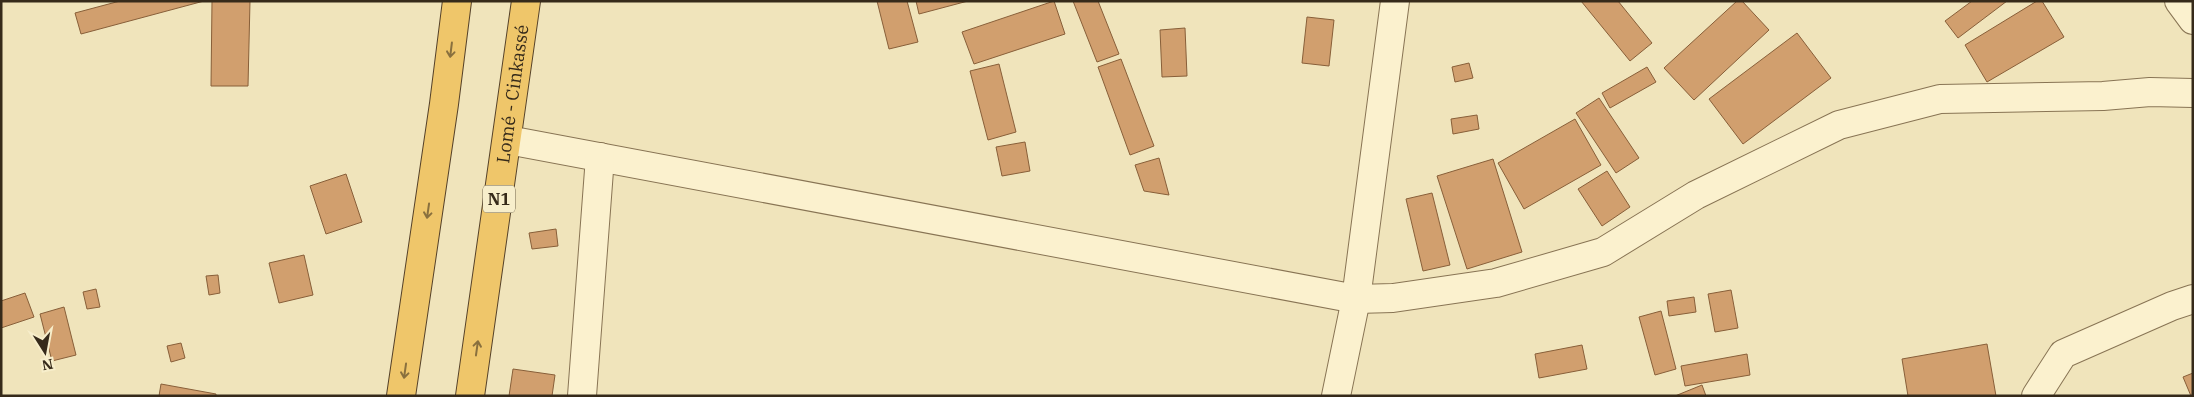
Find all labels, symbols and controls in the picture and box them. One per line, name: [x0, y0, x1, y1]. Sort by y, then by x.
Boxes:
street label: Lomé - Cinkassé: [491, 23, 533, 165]
one-way arrow: [446, 41, 456, 57]
road number: N1: [483, 185, 515, 212]
one-way arrow: [423, 202, 433, 218]
north arrow: [20, 327, 70, 377]
one-way arrow: [472, 340, 482, 356]
text: N: [40, 355, 55, 375]
one-way arrow: [399, 363, 409, 379]

